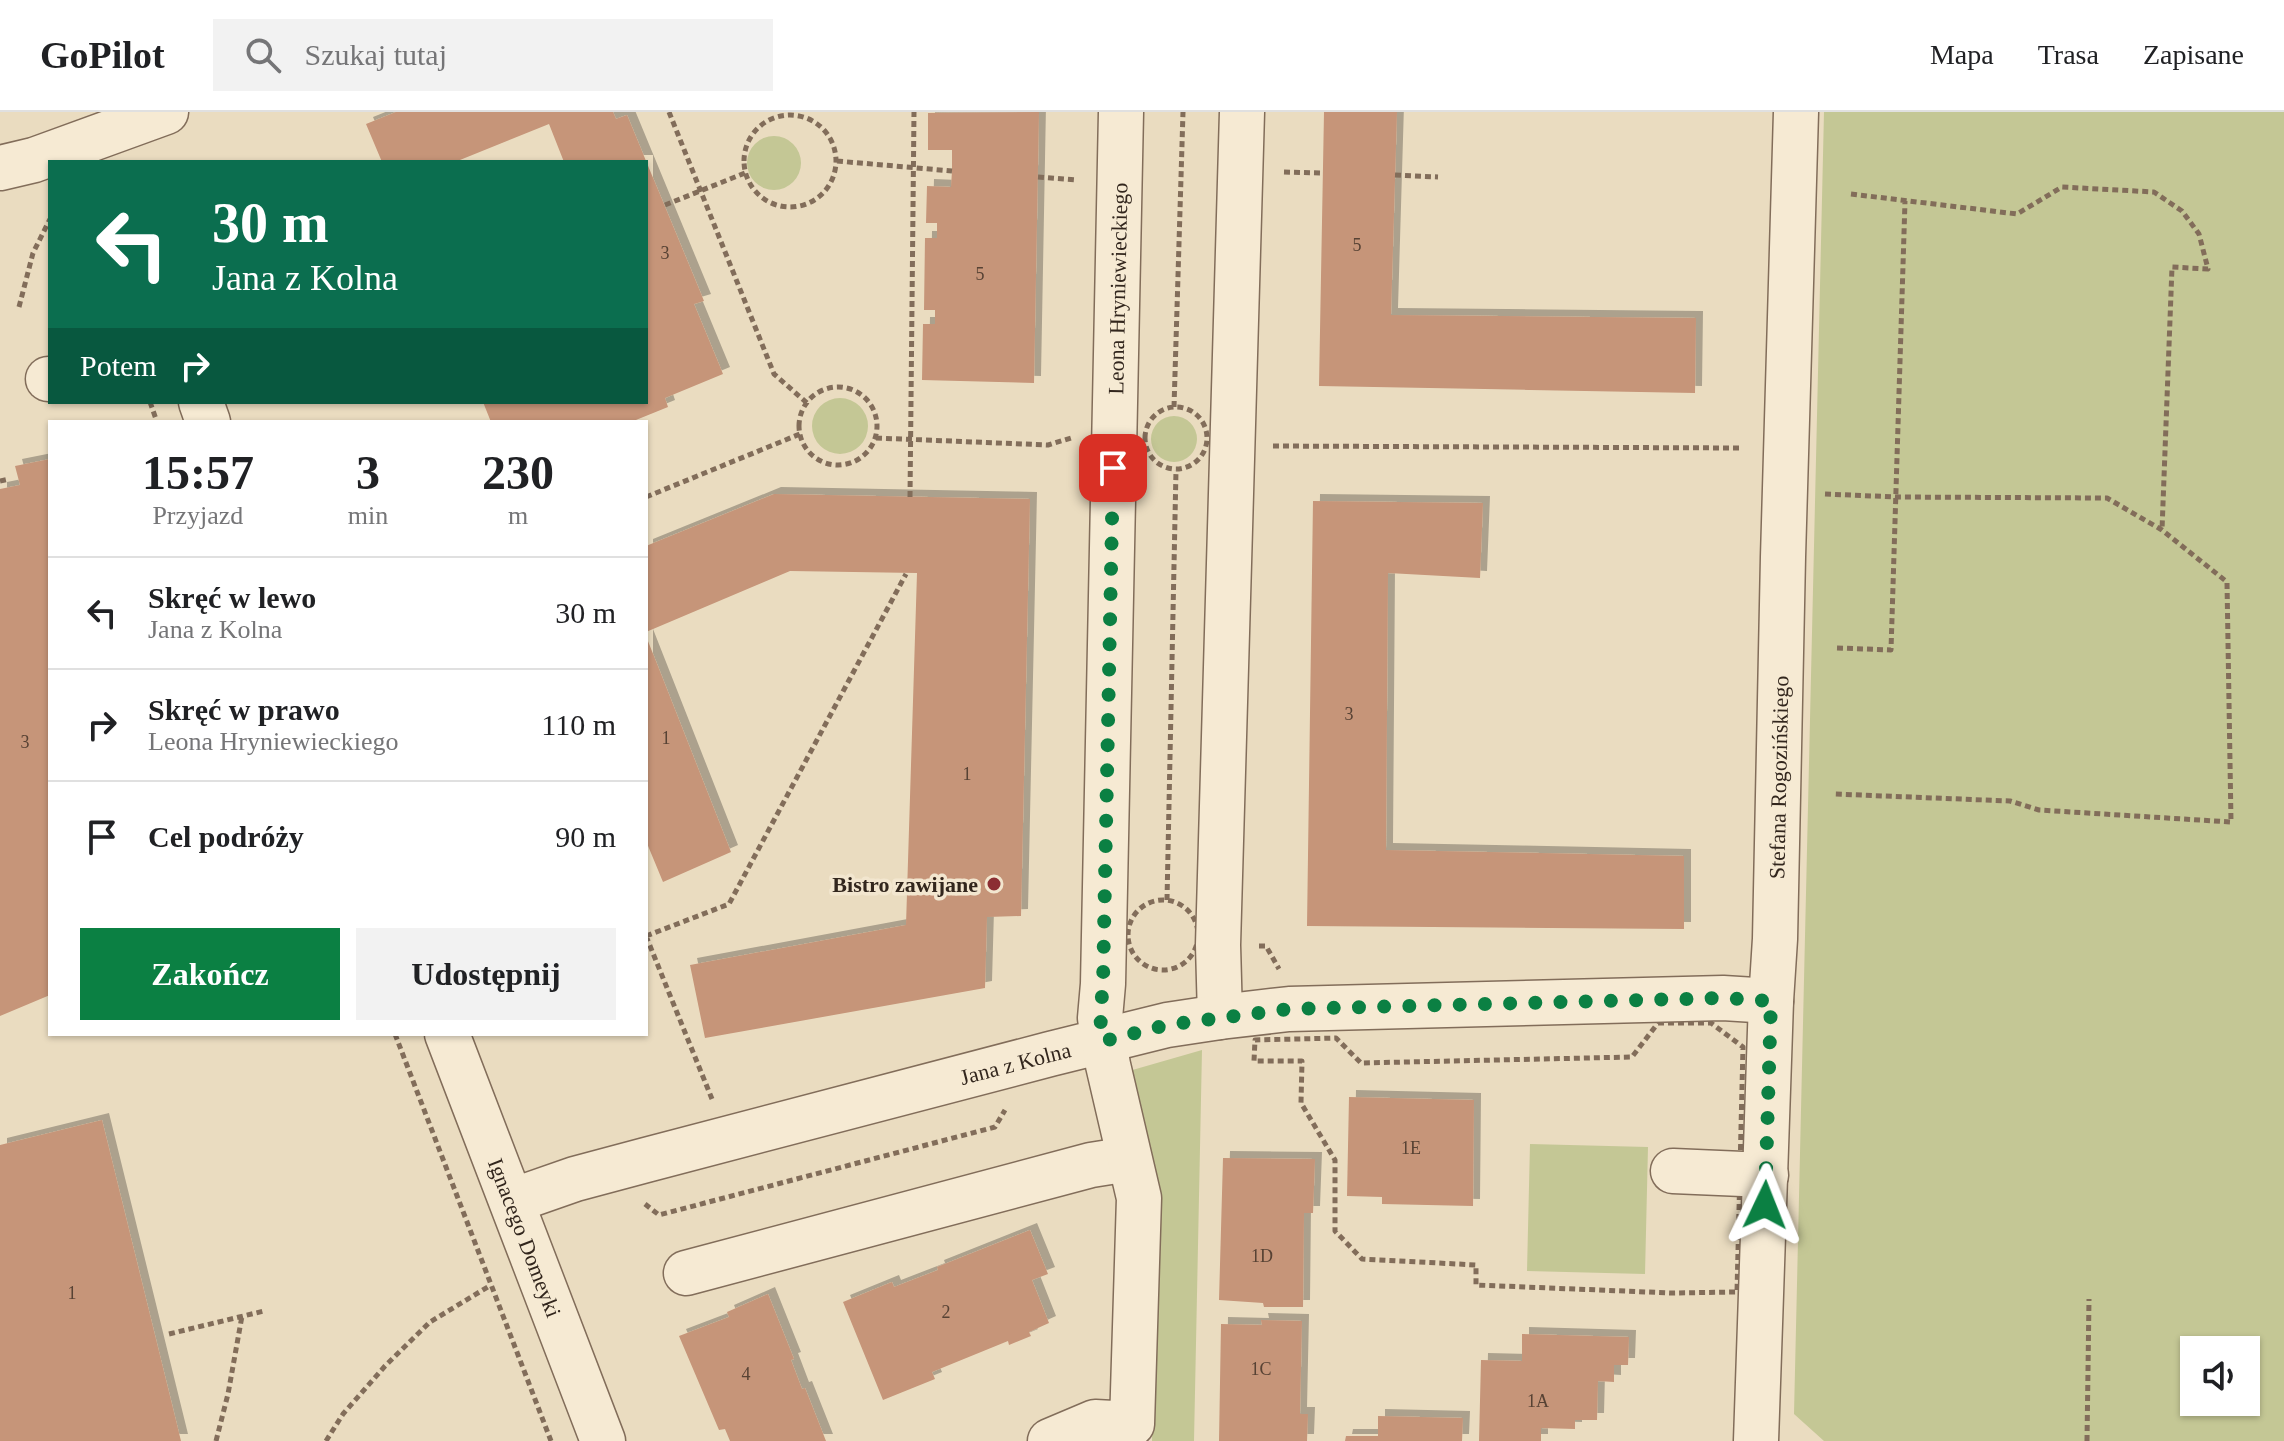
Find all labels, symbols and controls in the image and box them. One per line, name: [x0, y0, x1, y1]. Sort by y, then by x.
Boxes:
search box: [213, 19, 773, 91]
icon: search: [241, 33, 285, 77]
text: GoPilot: [40, 34, 165, 76]
text: Szukaj tutaj: [305, 38, 447, 71]
text: Mapa: [1930, 39, 1994, 70]
text: Trasa: [2038, 39, 2099, 70]
text: Zapisane: [2143, 39, 2244, 70]
street label: Leona Hryniewieckiego: [1103, 182, 1132, 395]
icon: left: [80, 192, 184, 296]
text: 30 m: [212, 192, 329, 254]
house number: 5: [1353, 235, 1362, 255]
house number: 3: [661, 243, 670, 263]
text: Jana z Kolna: [212, 258, 398, 298]
house number: 5: [976, 264, 985, 284]
icon: right: [173, 344, 217, 388]
text: Potem: [80, 349, 157, 382]
pin: [1079, 434, 1147, 502]
text: 15:57: [142, 446, 254, 499]
text: 3: [356, 446, 380, 499]
text: 230: [482, 446, 554, 499]
icon: arrive: [1091, 446, 1135, 490]
text: Przyjazd: [152, 501, 243, 530]
text: min: [348, 501, 388, 530]
text: m: [508, 501, 528, 530]
text: Skręć w lewo: [148, 581, 316, 614]
icon: left: [80, 591, 124, 635]
text: 30 m: [555, 596, 616, 629]
text: Jana z Kolna: [148, 615, 282, 644]
street label: Stefana Rogozińskiego: [1764, 675, 1793, 879]
text: Skręć w prawo: [148, 693, 340, 726]
icon: right: [80, 703, 124, 747]
house number: 3: [1345, 704, 1354, 724]
text: 110 m: [541, 708, 616, 741]
text: Leona Hryniewieckiego: [148, 727, 399, 756]
house number: 1: [662, 728, 671, 748]
house number: 3: [21, 732, 30, 752]
house number: 1: [963, 764, 972, 784]
icon: arrive: [80, 815, 124, 859]
text: Cel podróży: [148, 820, 304, 853]
text: 90 m: [555, 820, 616, 853]
place label: Bistro zawijane: [832, 872, 978, 897]
marker: Bistro zawijane: [985, 875, 1003, 893]
button: Zakończ: [80, 928, 340, 1020]
button: Udostępnij: [356, 928, 616, 1020]
street label: Jana z Kolna: [957, 1037, 1074, 1090]
house number: 1E: [1401, 1138, 1421, 1158]
street label: Ignacego Domeyki: [483, 1155, 567, 1320]
position arrow: [1723, 1163, 1807, 1247]
house number: 1D: [1251, 1246, 1273, 1266]
house number: 1: [68, 1283, 77, 1303]
house number: 2: [942, 1302, 951, 1322]
map controls: [2180, 1336, 2260, 1416]
button: sound: [2180, 1336, 2260, 1416]
house number: 1C: [1250, 1359, 1272, 1379]
house number: 4: [742, 1364, 751, 1384]
house number: 1A: [1527, 1391, 1549, 1411]

